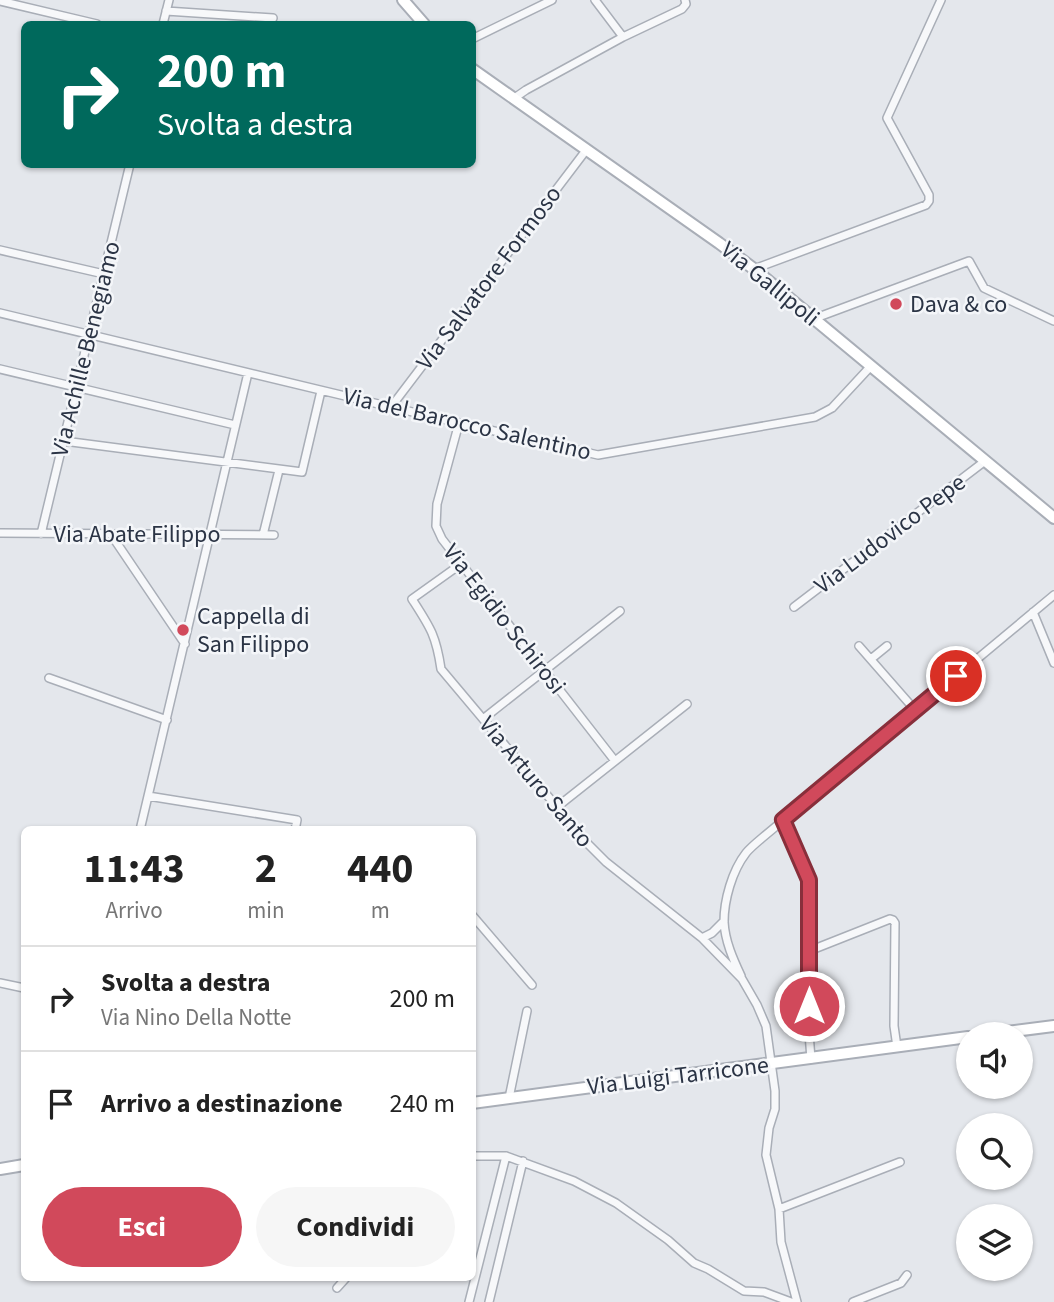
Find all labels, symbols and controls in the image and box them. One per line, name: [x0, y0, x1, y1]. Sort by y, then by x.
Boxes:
text: 200 m: [157, 37, 286, 107]
icon: right: [42, 49, 133, 140]
text: Svolta a destra: [157, 102, 353, 148]
street label: Via Salvatore Formoso: [408, 178, 570, 378]
street label: Via Gallipoli: [713, 233, 827, 335]
street label: Via Achille Benegiamo: [42, 238, 130, 460]
place label: Dava & co: [910, 287, 1007, 322]
marker: Dava & co: [888, 296, 904, 312]
street label: Via del Barocco Salentino: [340, 378, 594, 470]
street label: Via Ludovico Pepe: [807, 465, 973, 603]
street label: Via Abate Filippo: [54, 517, 220, 552]
street label: Via Egidio Schirosi: [434, 536, 574, 702]
place label: Cappella di San Filippo: [197, 599, 310, 662]
marker: Cappella di San Filippo: [175, 622, 191, 638]
pin: [926, 646, 986, 706]
icon: arrive: [937, 657, 975, 695]
street label: Via Arturo Santo: [470, 709, 602, 855]
text: 11:43: [83, 839, 185, 899]
text: 2: [255, 839, 277, 899]
text: 440: [347, 839, 414, 899]
text: Arrivo: [105, 894, 163, 927]
text: min: [247, 894, 285, 927]
text: m: [371, 894, 390, 927]
text: Svolta a destra: [101, 964, 271, 1001]
position arrow: [772, 969, 846, 1043]
icon: right: [42, 980, 80, 1018]
text: 200 m: [389, 980, 455, 1017]
text: Via Nino Della Notte: [101, 1001, 292, 1034]
map controls: [956, 1022, 1033, 1281]
button: sound: [956, 1022, 1033, 1099]
street label: Via Luigi Tarricone: [585, 1048, 771, 1104]
icon: arrive: [42, 1085, 80, 1123]
text: Arrivo a destinazione: [101, 1085, 343, 1122]
text: 240 m: [389, 1085, 455, 1122]
button: search: [956, 1113, 1033, 1190]
button: Esci: [42, 1187, 242, 1267]
button: Condividi: [256, 1187, 455, 1267]
button: layers: [956, 1204, 1033, 1281]

